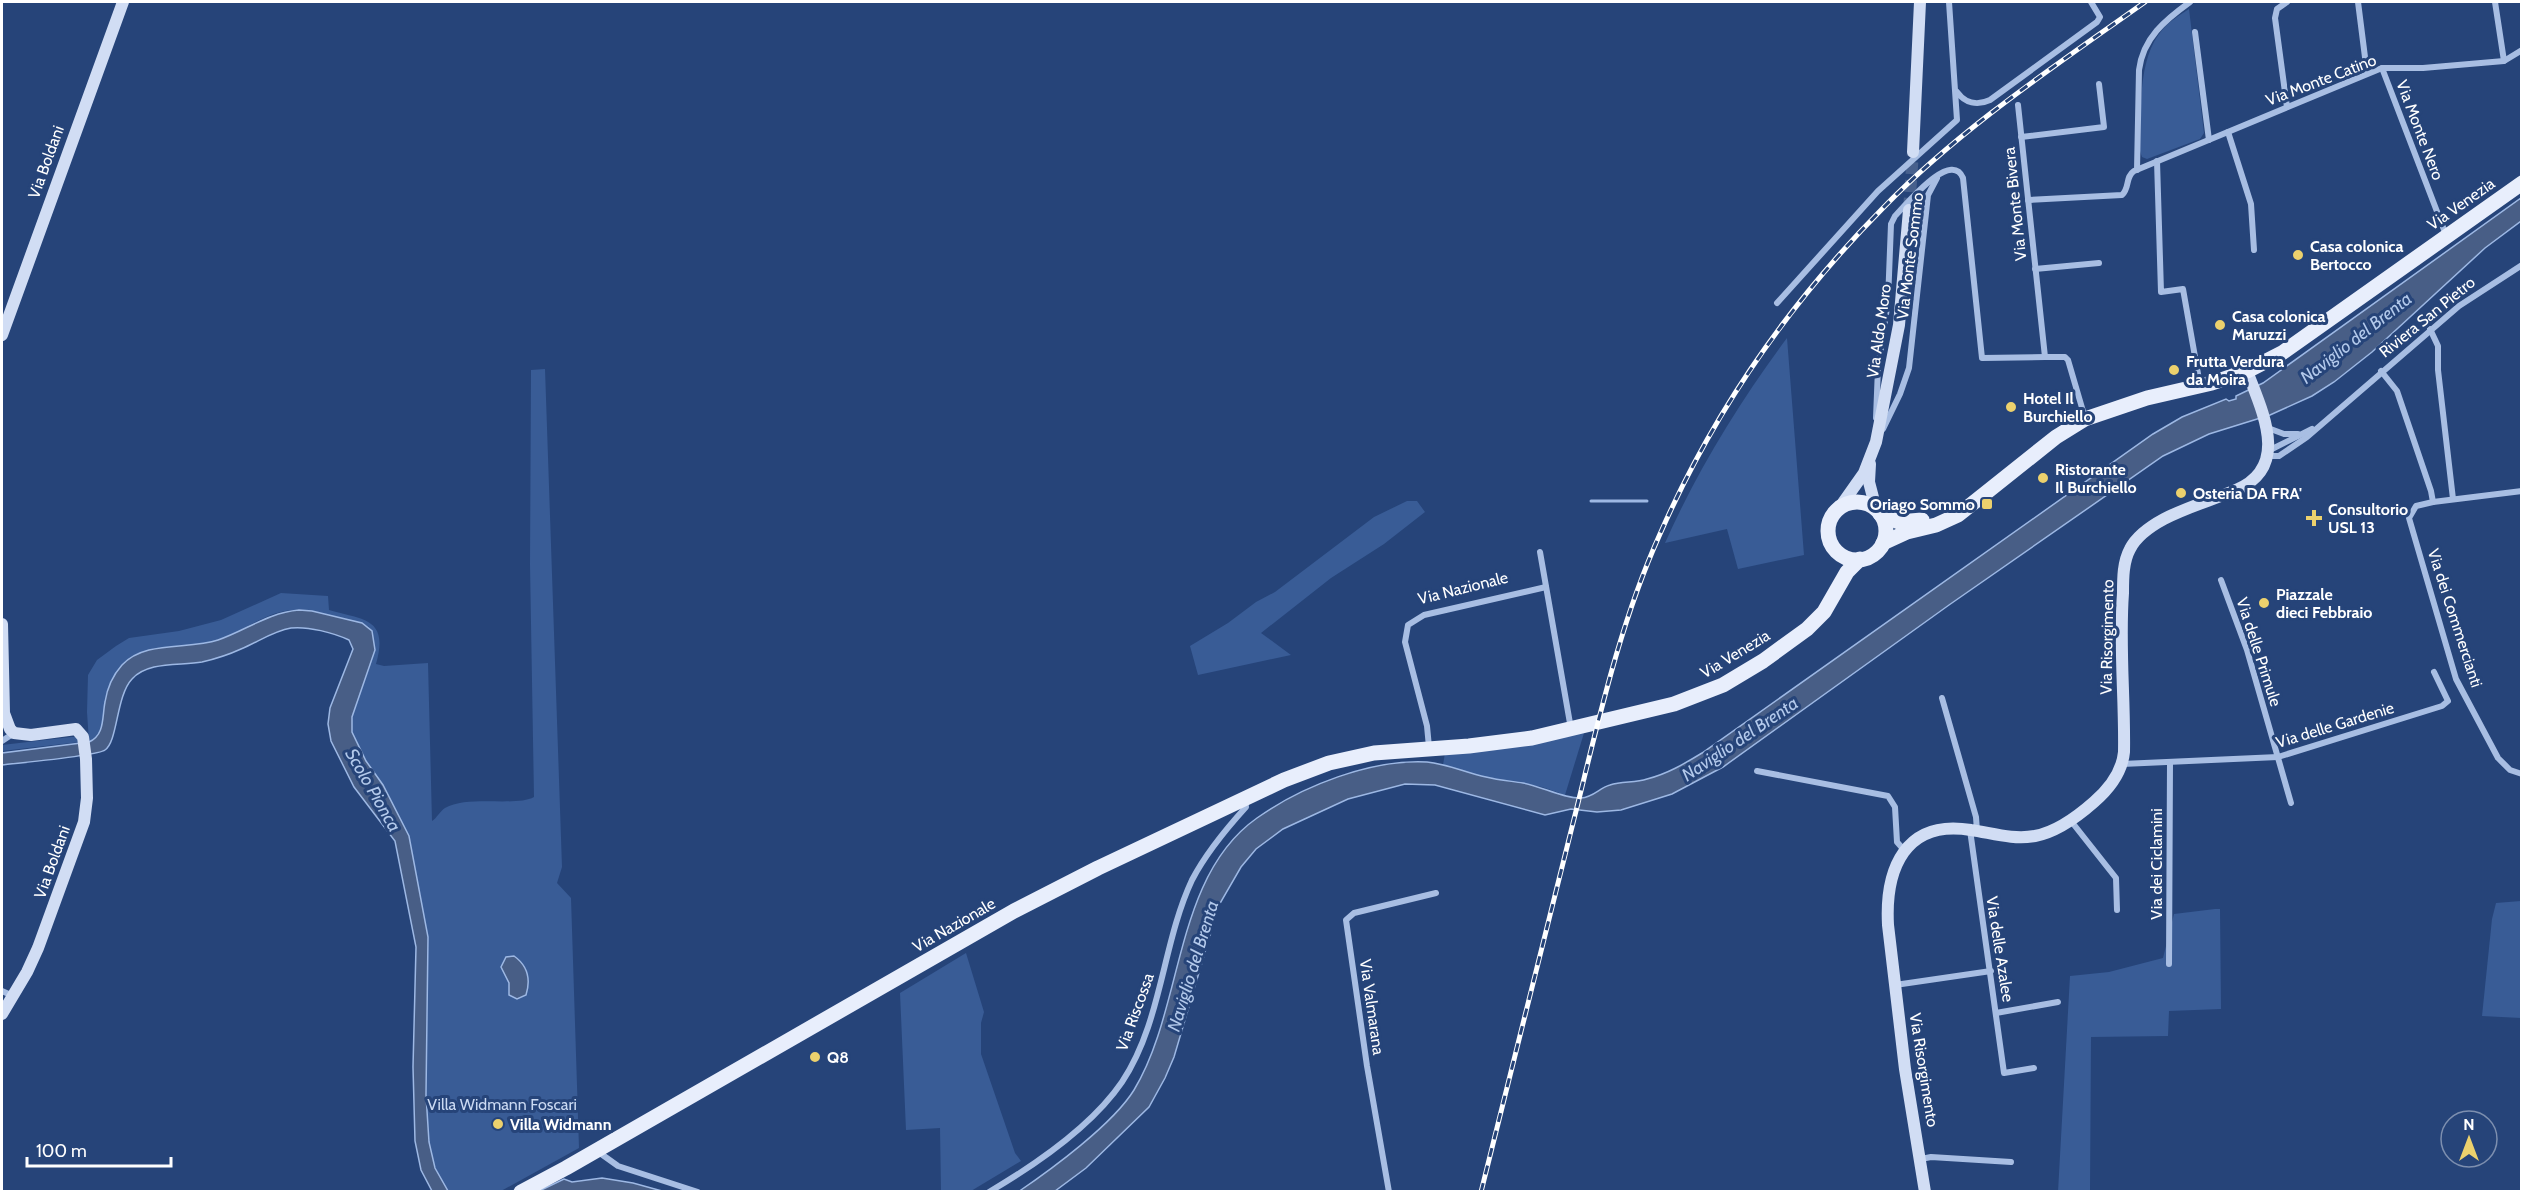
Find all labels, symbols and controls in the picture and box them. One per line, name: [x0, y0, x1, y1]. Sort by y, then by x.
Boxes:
street label: Via Monte Catino: [2263, 50, 2379, 110]
street label: Via Monte Nero: [2392, 77, 2448, 183]
street label: Via Boldani: [24, 123, 68, 201]
street label: Via Monte Bivera: [2000, 146, 2030, 262]
street label: Via Venezia: [2424, 174, 2499, 234]
street label: Via Monte Sommo: [1893, 191, 1927, 321]
place label: Casa colonica Bertocco: [2310, 237, 2404, 274]
marker: Casa colonica Bertocco: [2291, 248, 2305, 262]
street label: Riviera San Pietro: [2375, 272, 2479, 361]
street label: Via Aldo Moro: [1863, 282, 1895, 379]
water label: Naviglio del Brenta: [2296, 288, 2416, 388]
place label: Casa colonica Maruzzi: [2232, 307, 2326, 344]
marker: Casa colonica Maruzzi: [2213, 318, 2227, 332]
place label: Frutta Verdura da Moira: [2186, 352, 2284, 389]
marker: Frutta Verdura da Moira: [2167, 363, 2181, 377]
place label: Hotel Il Burchiello: [2023, 389, 2093, 426]
marker: Hotel Il Burchiello: [2004, 400, 2018, 414]
place label: Ristorante Il Burchiello: [2055, 460, 2137, 497]
marker: Ristorante Il Burchiello: [2036, 471, 2050, 485]
place label: Osteria DA FRA': [2193, 484, 2302, 503]
marker: Osteria DA FRA': [2174, 486, 2188, 500]
place label: Oriago Sommo: [1870, 495, 1975, 514]
marker: Oriago Sommo: [1980, 497, 1994, 511]
place label: Consultorio USL 13: [2328, 500, 2408, 537]
marker: Consultorio USL 13: [2305, 509, 2323, 527]
street label: Via dei Commercianti: [2424, 546, 2486, 690]
street label: Via Nazionale: [1416, 568, 1510, 608]
street label: Via Risorgimento: [2096, 579, 2118, 695]
place label: Piazzale dieci Febbraio: [2276, 585, 2372, 622]
street label: Via delle Primule: [2232, 595, 2286, 709]
marker: Piazzale dieci Febbraio: [2257, 596, 2271, 610]
street label: Via Venezia: [1697, 626, 1774, 682]
water label: Naviglio del Brenta: [1678, 692, 1802, 786]
street label: Via delle Gardenie: [2274, 698, 2396, 752]
water label: Scolo Pionca: [340, 744, 406, 836]
street label: Via dei Ciclamini: [2147, 808, 2166, 920]
street label: Via Boldani: [30, 823, 74, 901]
street label: Via Nazionale: [909, 894, 999, 956]
street label: Via delle Azalee: [1982, 895, 2018, 1003]
water label: Naviglio del Brenta: [1163, 898, 1223, 1034]
street label: Via Valmarana: [1356, 958, 1388, 1057]
street label: Via Riscossa: [1112, 970, 1158, 1054]
street label: Via Risorgimento: [1906, 1012, 1942, 1129]
place label: Q8: [827, 1048, 849, 1067]
marker: Q8: [808, 1050, 822, 1064]
park label: Villa Widmann Foscari: [427, 1095, 577, 1114]
north arrow: [2439, 1109, 2499, 1169]
place label: Villa Widmann: [510, 1115, 612, 1134]
text: N: [2463, 1115, 2475, 1134]
marker: Villa Widmann: [491, 1117, 505, 1131]
scale bar: [27, 1130, 171, 1168]
text: 100 m: [36, 1140, 87, 1162]

